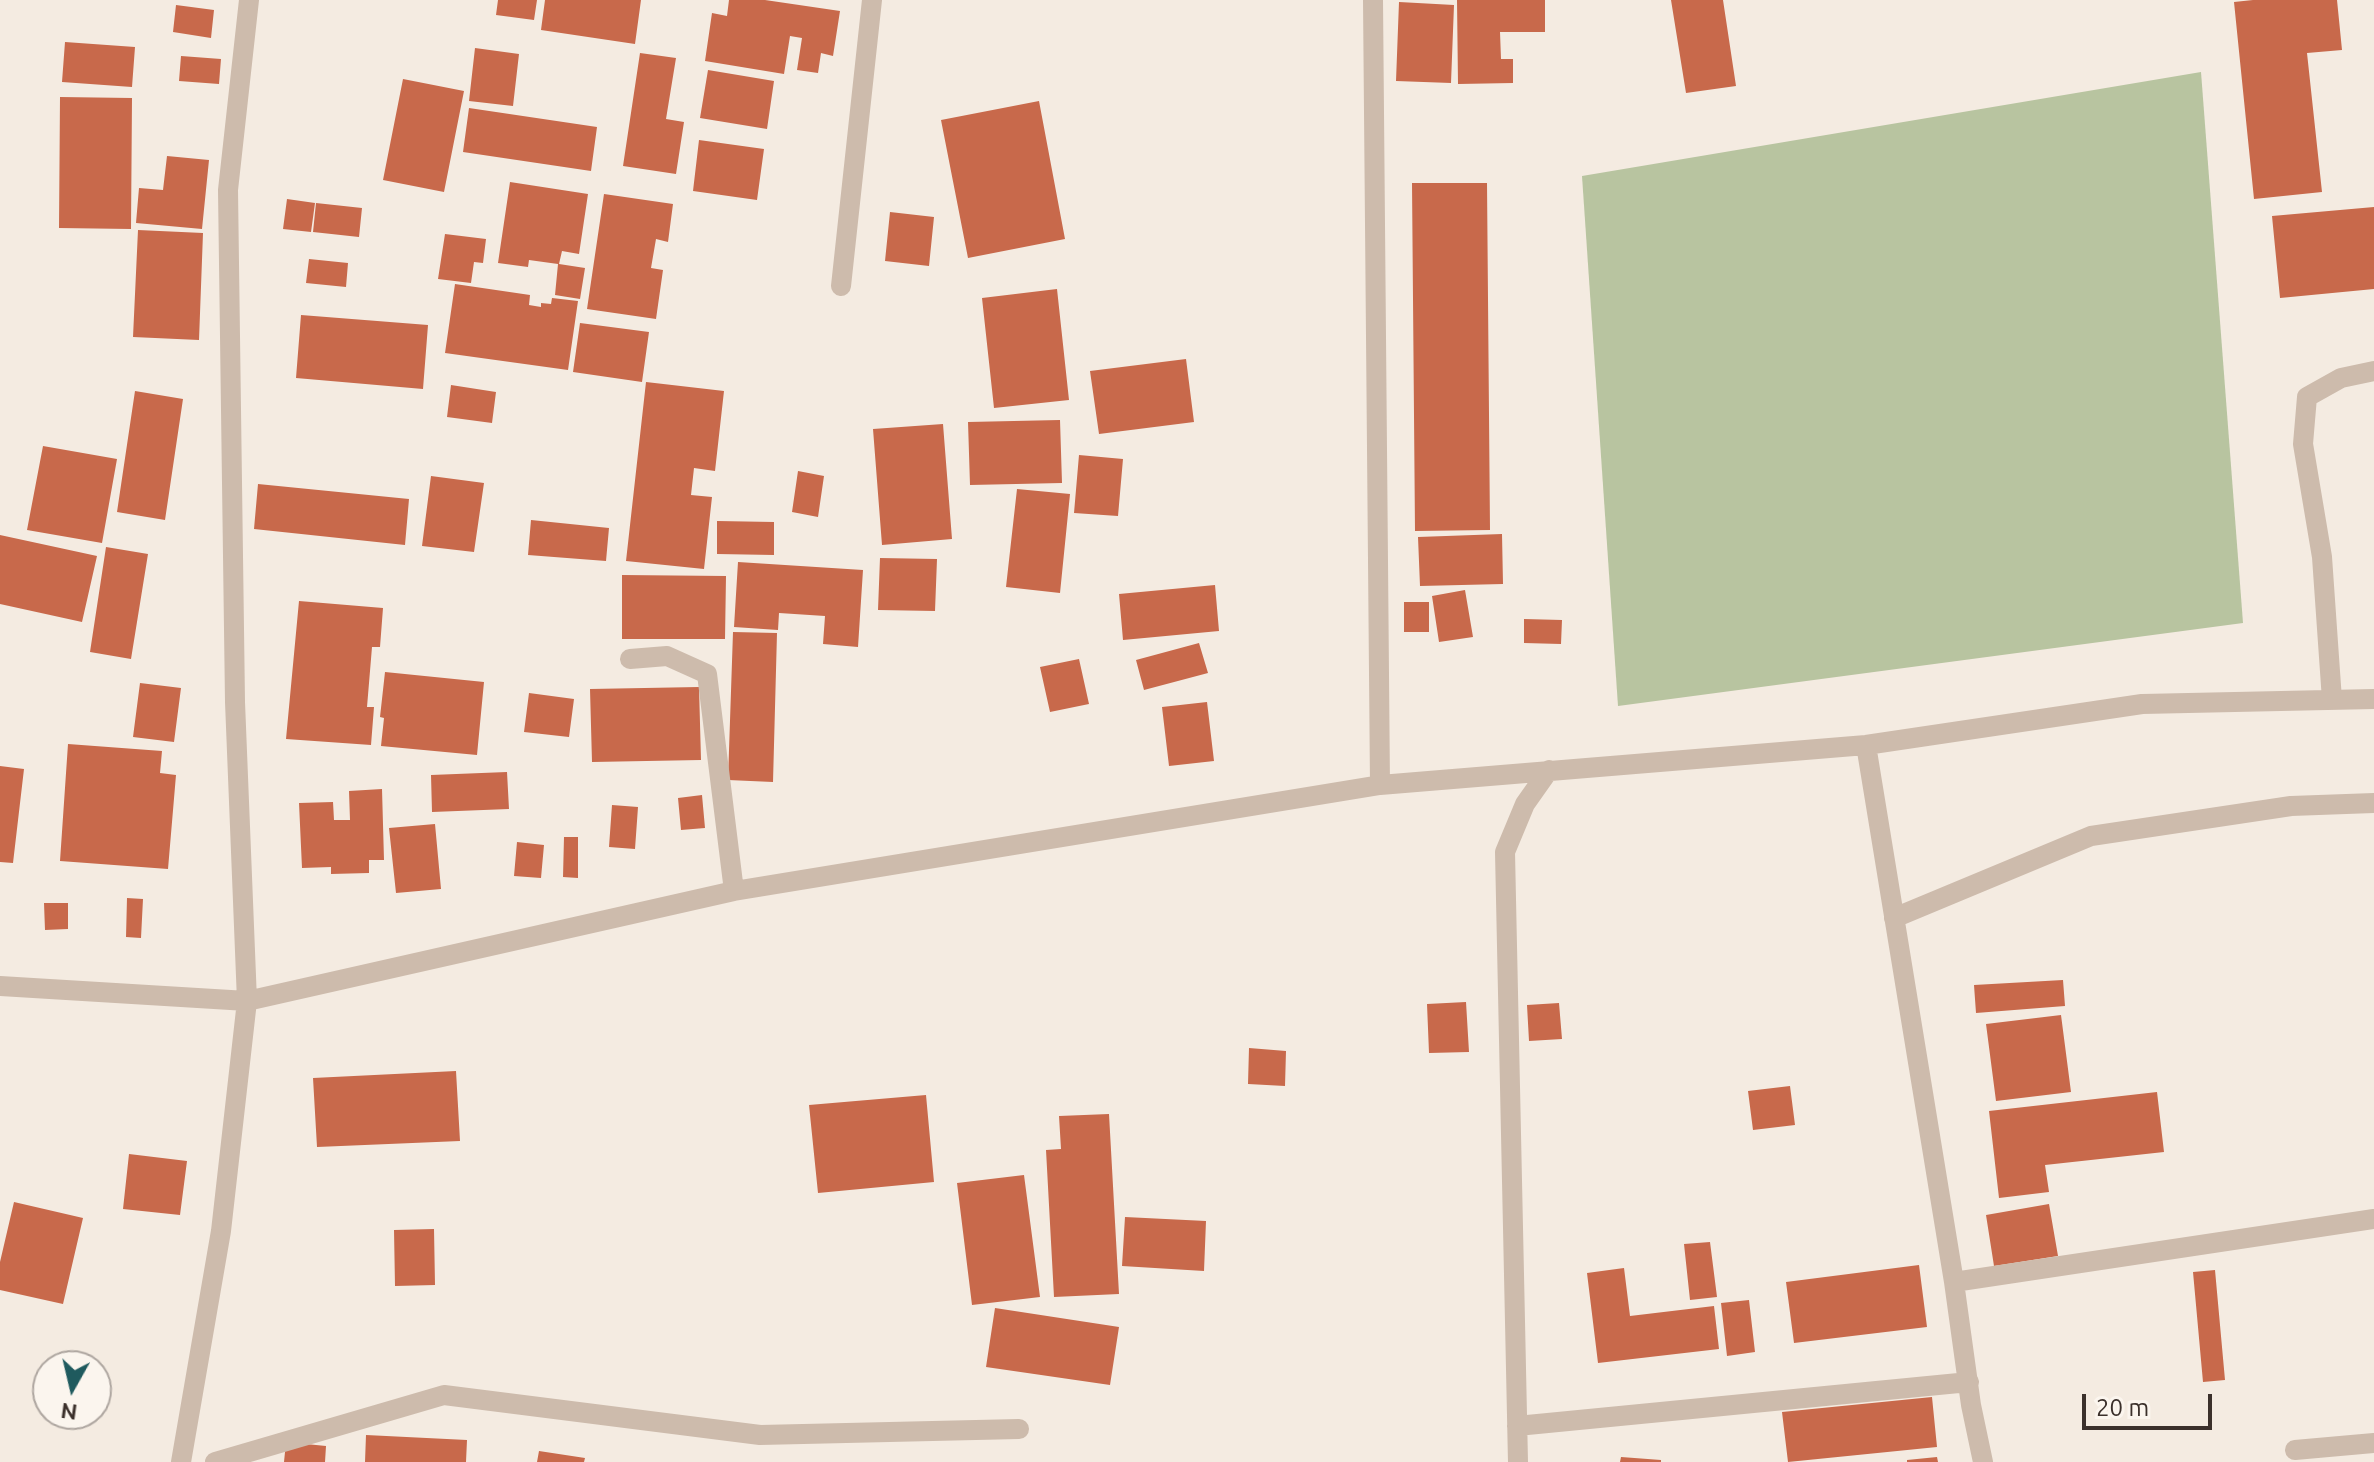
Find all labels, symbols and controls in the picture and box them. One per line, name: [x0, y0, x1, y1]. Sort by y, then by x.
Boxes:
north arrow: [32, 1350, 112, 1430]
scale bar: [2086, 1378, 2216, 1428]
text: 20 m: [2096, 1394, 2149, 1421]
text: N: [59, 1399, 79, 1426]

